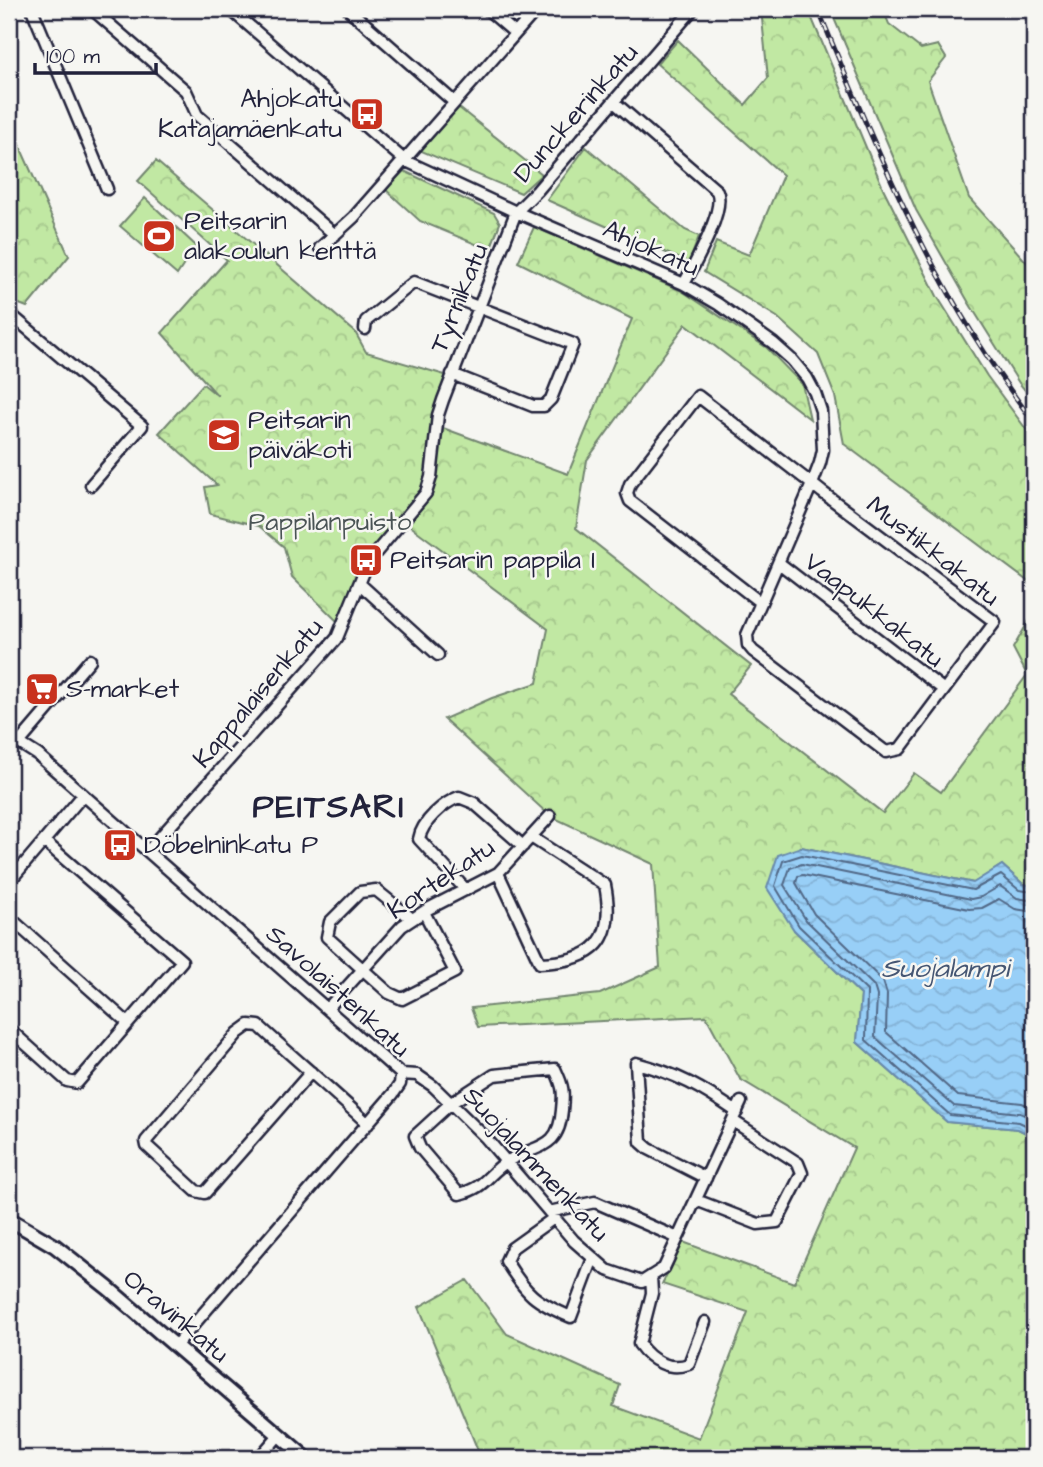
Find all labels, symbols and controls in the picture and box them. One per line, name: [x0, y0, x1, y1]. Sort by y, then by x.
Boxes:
scale bar: [35, 32, 156, 76]
street label: Dunckerinkatu: [505, 36, 647, 190]
text: 100 m: [46, 42, 101, 71]
place label: Ahjokatu Katajamäenkatu: [158, 81, 342, 147]
bus stop icon: Ahjokatu Katajamäenkatu: [348, 95, 386, 133]
place label: Peitsarin alakoulun kenttä: [184, 203, 376, 269]
street label: Ahjokatu: [597, 211, 705, 285]
sports icon: Peitsarin alakoulun kenttä: [140, 217, 178, 255]
street label: Tyrnikatu: [421, 238, 499, 359]
place label: Peitsarin päiväkoti: [248, 402, 351, 468]
school or university icon: Peitsarin päiväkoti: [205, 416, 243, 454]
street label: Mustikkakatu: [859, 487, 1007, 615]
park label: Pappilanpuisto: [249, 504, 412, 540]
bus stop icon: Peitsarin pappila I: [347, 541, 385, 579]
place label: Peitsarin pappila I: [390, 542, 595, 578]
street label: Vaapukkakatu: [797, 544, 951, 676]
street label: Kappalaisenkatu: [185, 610, 331, 776]
supermarket icon: S-market: [23, 670, 61, 708]
place label: S-market: [66, 671, 180, 707]
district label: PEITSARI: [253, 784, 406, 830]
bus stop icon: Döbelninkatu P: [101, 826, 139, 864]
place label: Döbelninkatu P: [144, 827, 318, 863]
street label: Kortekatu: [380, 830, 502, 928]
street label: Savolaistenkatu: [258, 916, 418, 1066]
water label: Suojalampi: [881, 949, 1012, 988]
street label: Suojalammenkatu: [455, 1079, 617, 1249]
street label: Oravinkatu: [115, 1261, 237, 1371]

